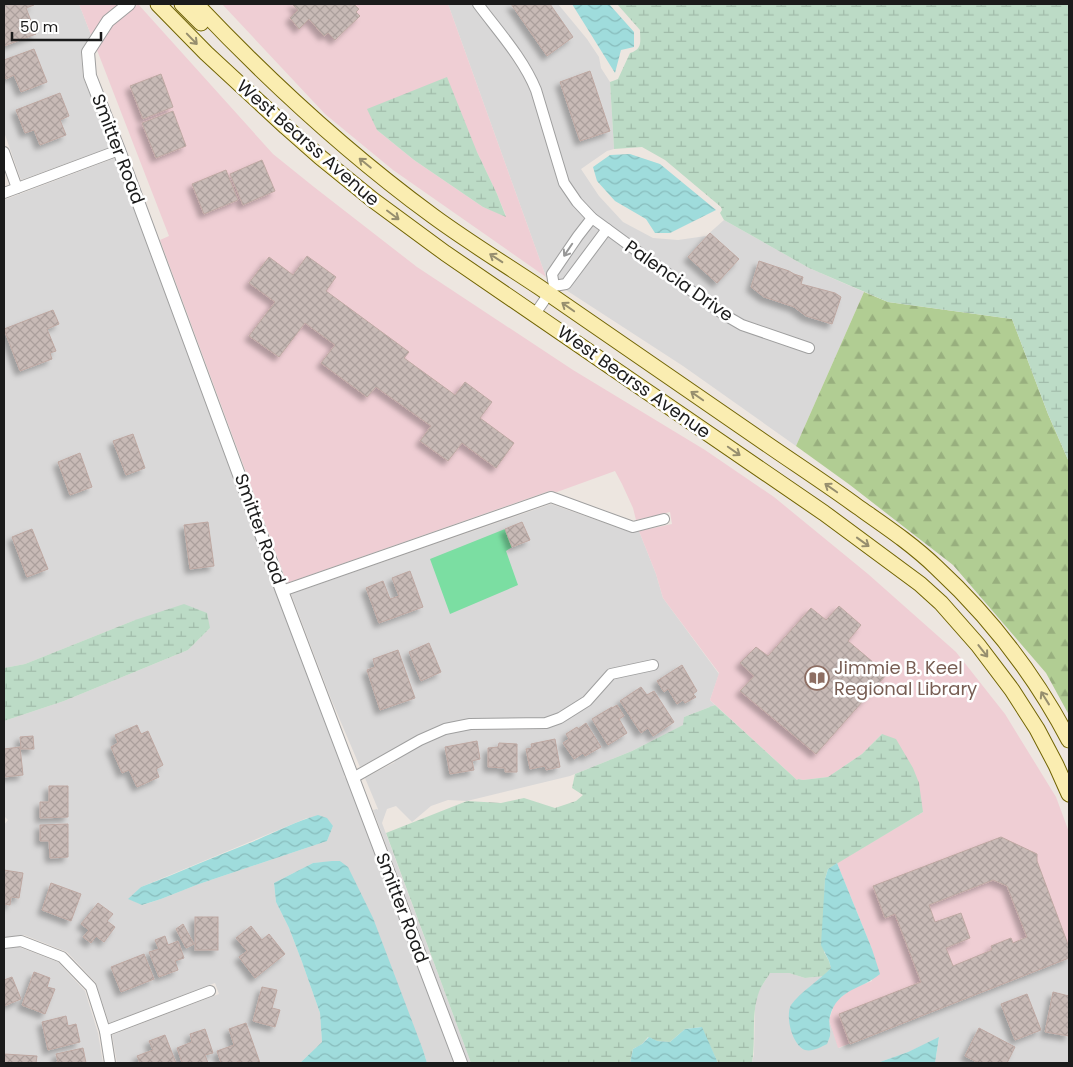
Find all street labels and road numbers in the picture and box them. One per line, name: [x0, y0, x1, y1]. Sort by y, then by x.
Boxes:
street label: West Bearss Avenue: [232, 74, 385, 212]
street label: Smitter Road: [86, 90, 151, 208]
street label: Palencia Drive: [620, 234, 739, 327]
street label: West Bearss Avenue: [553, 319, 716, 444]
street label: Smitter Road: [229, 470, 292, 588]
street label: Smitter Road: [370, 849, 435, 967]

